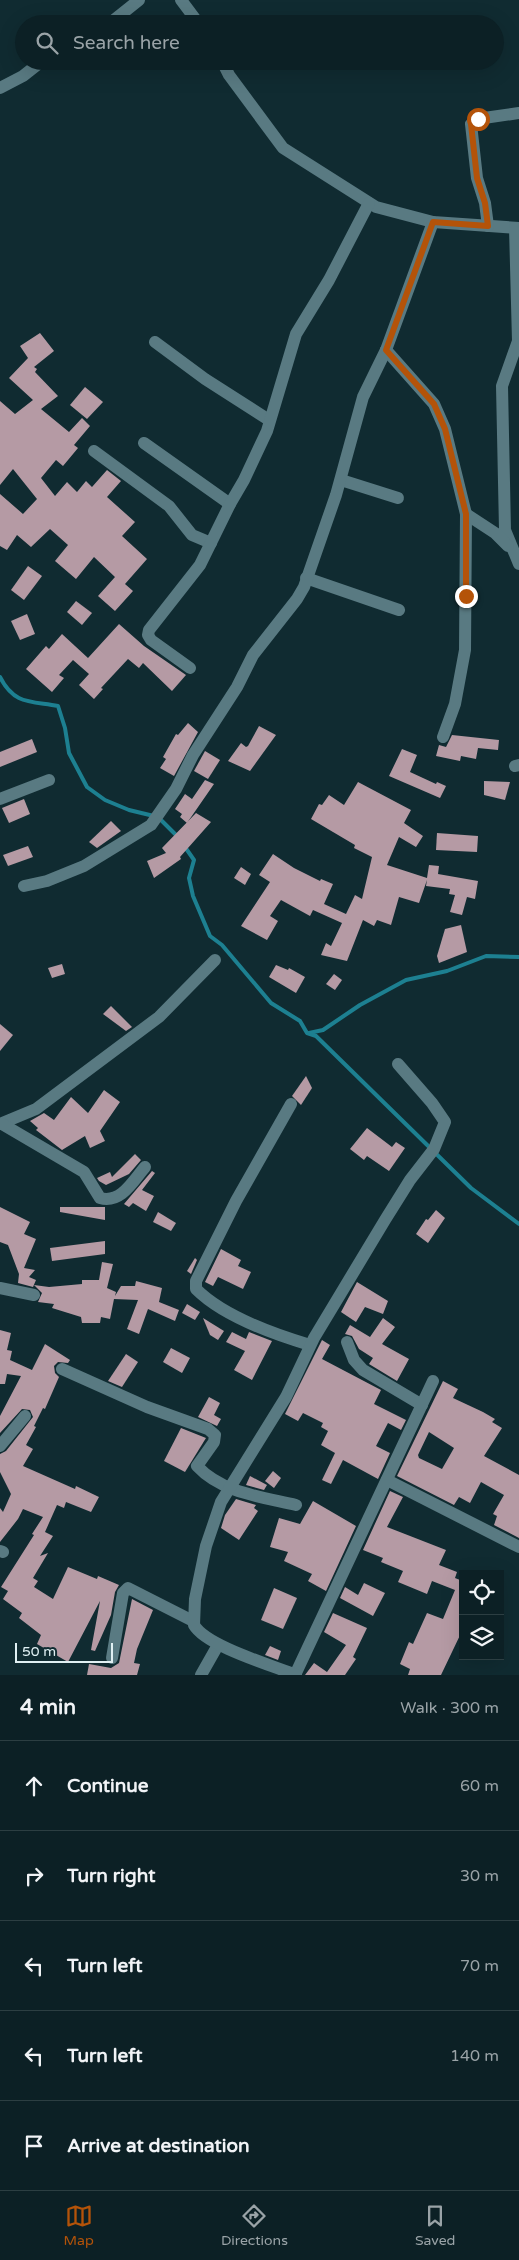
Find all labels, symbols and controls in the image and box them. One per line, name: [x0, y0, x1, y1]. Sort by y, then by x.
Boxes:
search box: [15, 15, 504, 70]
icon: search: [33, 29, 61, 57]
text: Search here: [73, 32, 180, 54]
route start: [467, 108, 490, 131]
route end: [455, 585, 478, 608]
map controls: [459, 1570, 504, 1660]
button: locate: [459, 1570, 504, 1615]
button: layers: [459, 1615, 504, 1660]
scale bar: [15, 1640, 112, 1663]
text: 50 m: [22, 1643, 56, 1660]
text: 4 min: [20, 1695, 76, 1720]
text: Walk · 300 m: [400, 1698, 499, 1718]
icon: ahead: [20, 1772, 48, 1800]
text: Continue: [67, 1775, 149, 1797]
text: 60 m: [460, 1776, 499, 1796]
icon: right: [20, 1862, 48, 1890]
text: Turn right: [67, 1865, 155, 1887]
text: 30 m: [460, 1866, 499, 1886]
icon: left: [20, 1952, 48, 1980]
text: Turn left: [67, 1955, 143, 1977]
text: 70 m: [460, 1956, 499, 1976]
icon: left: [20, 2042, 48, 2070]
text: Turn left: [67, 2045, 143, 2067]
text: 140 m: [450, 2046, 499, 2066]
icon: arrive: [20, 2132, 48, 2160]
text: Arrive at destination: [67, 2135, 250, 2157]
tab: Map: [64, 2202, 94, 2249]
tab: Directions: [221, 2202, 288, 2249]
tab: Saved: [415, 2202, 455, 2249]

